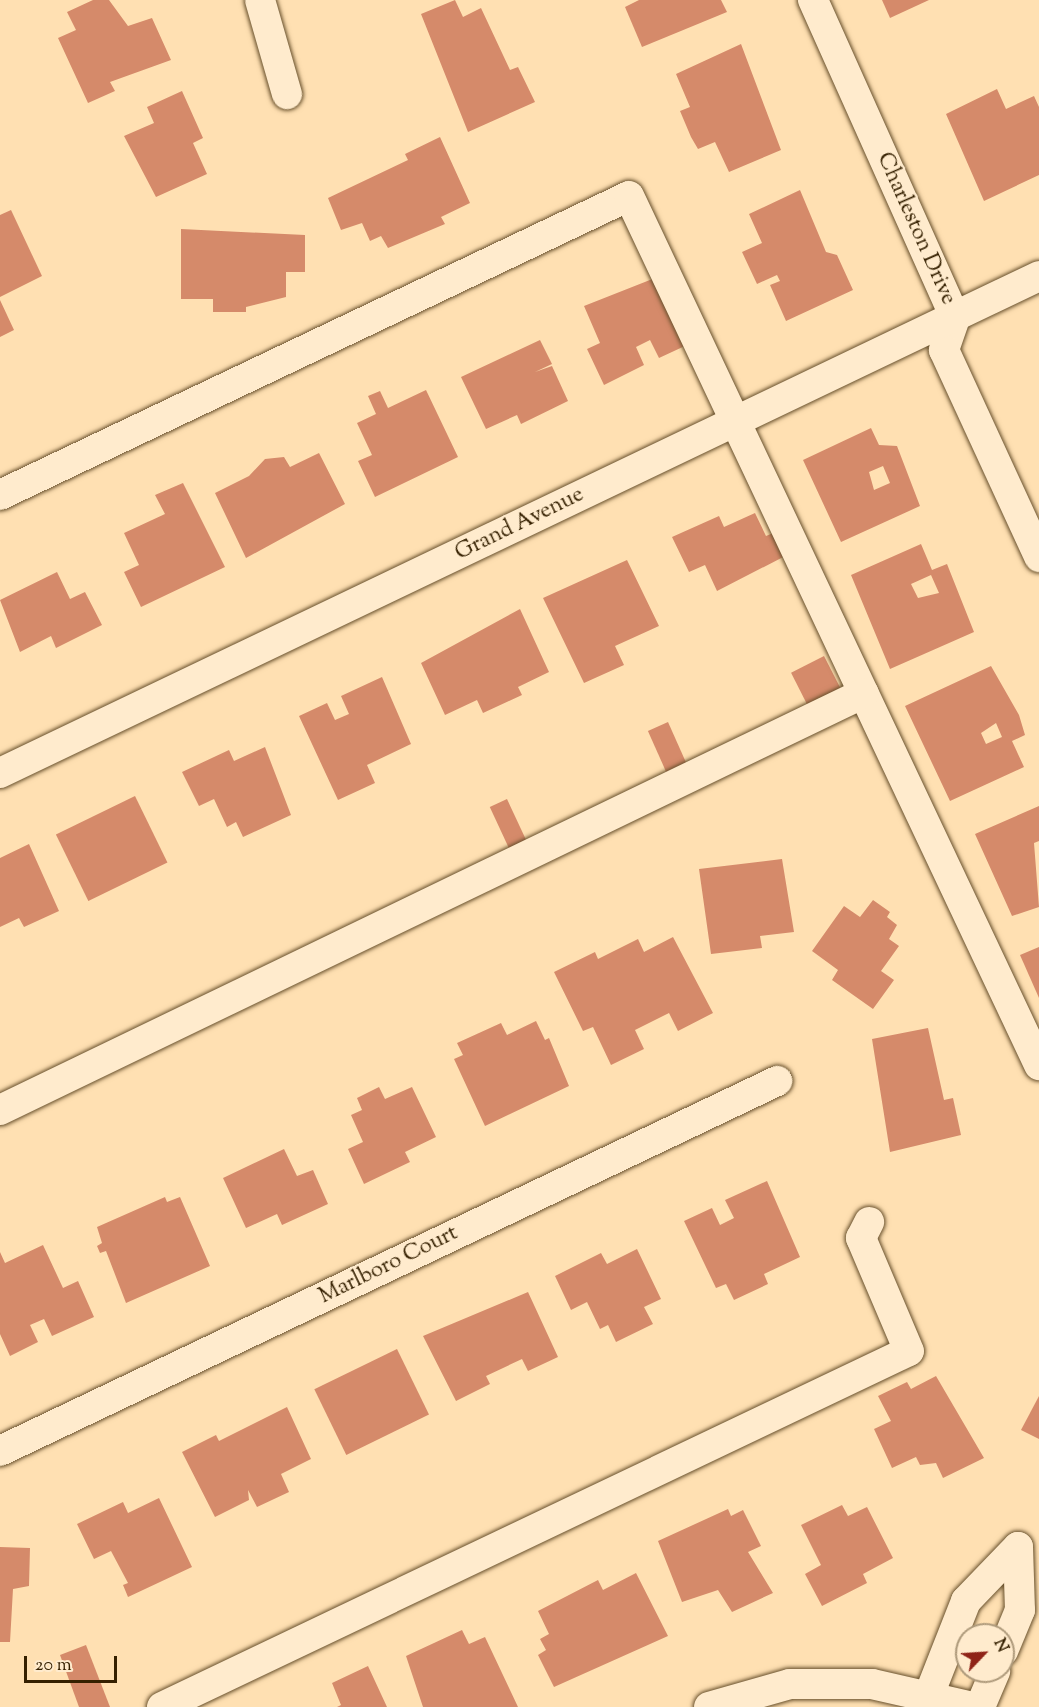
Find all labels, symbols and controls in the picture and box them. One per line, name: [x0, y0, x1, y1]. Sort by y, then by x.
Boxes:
street label: Charleston Drive: [870, 149, 960, 309]
street label: Grand Avenue: [451, 482, 589, 568]
street label: Marlboro Court: [315, 1221, 463, 1311]
north arrow: [955, 1623, 1015, 1683]
text: N: [987, 1635, 1013, 1657]
scale bar: [27, 1644, 120, 1682]
text: 20 m: [35, 1653, 72, 1679]

